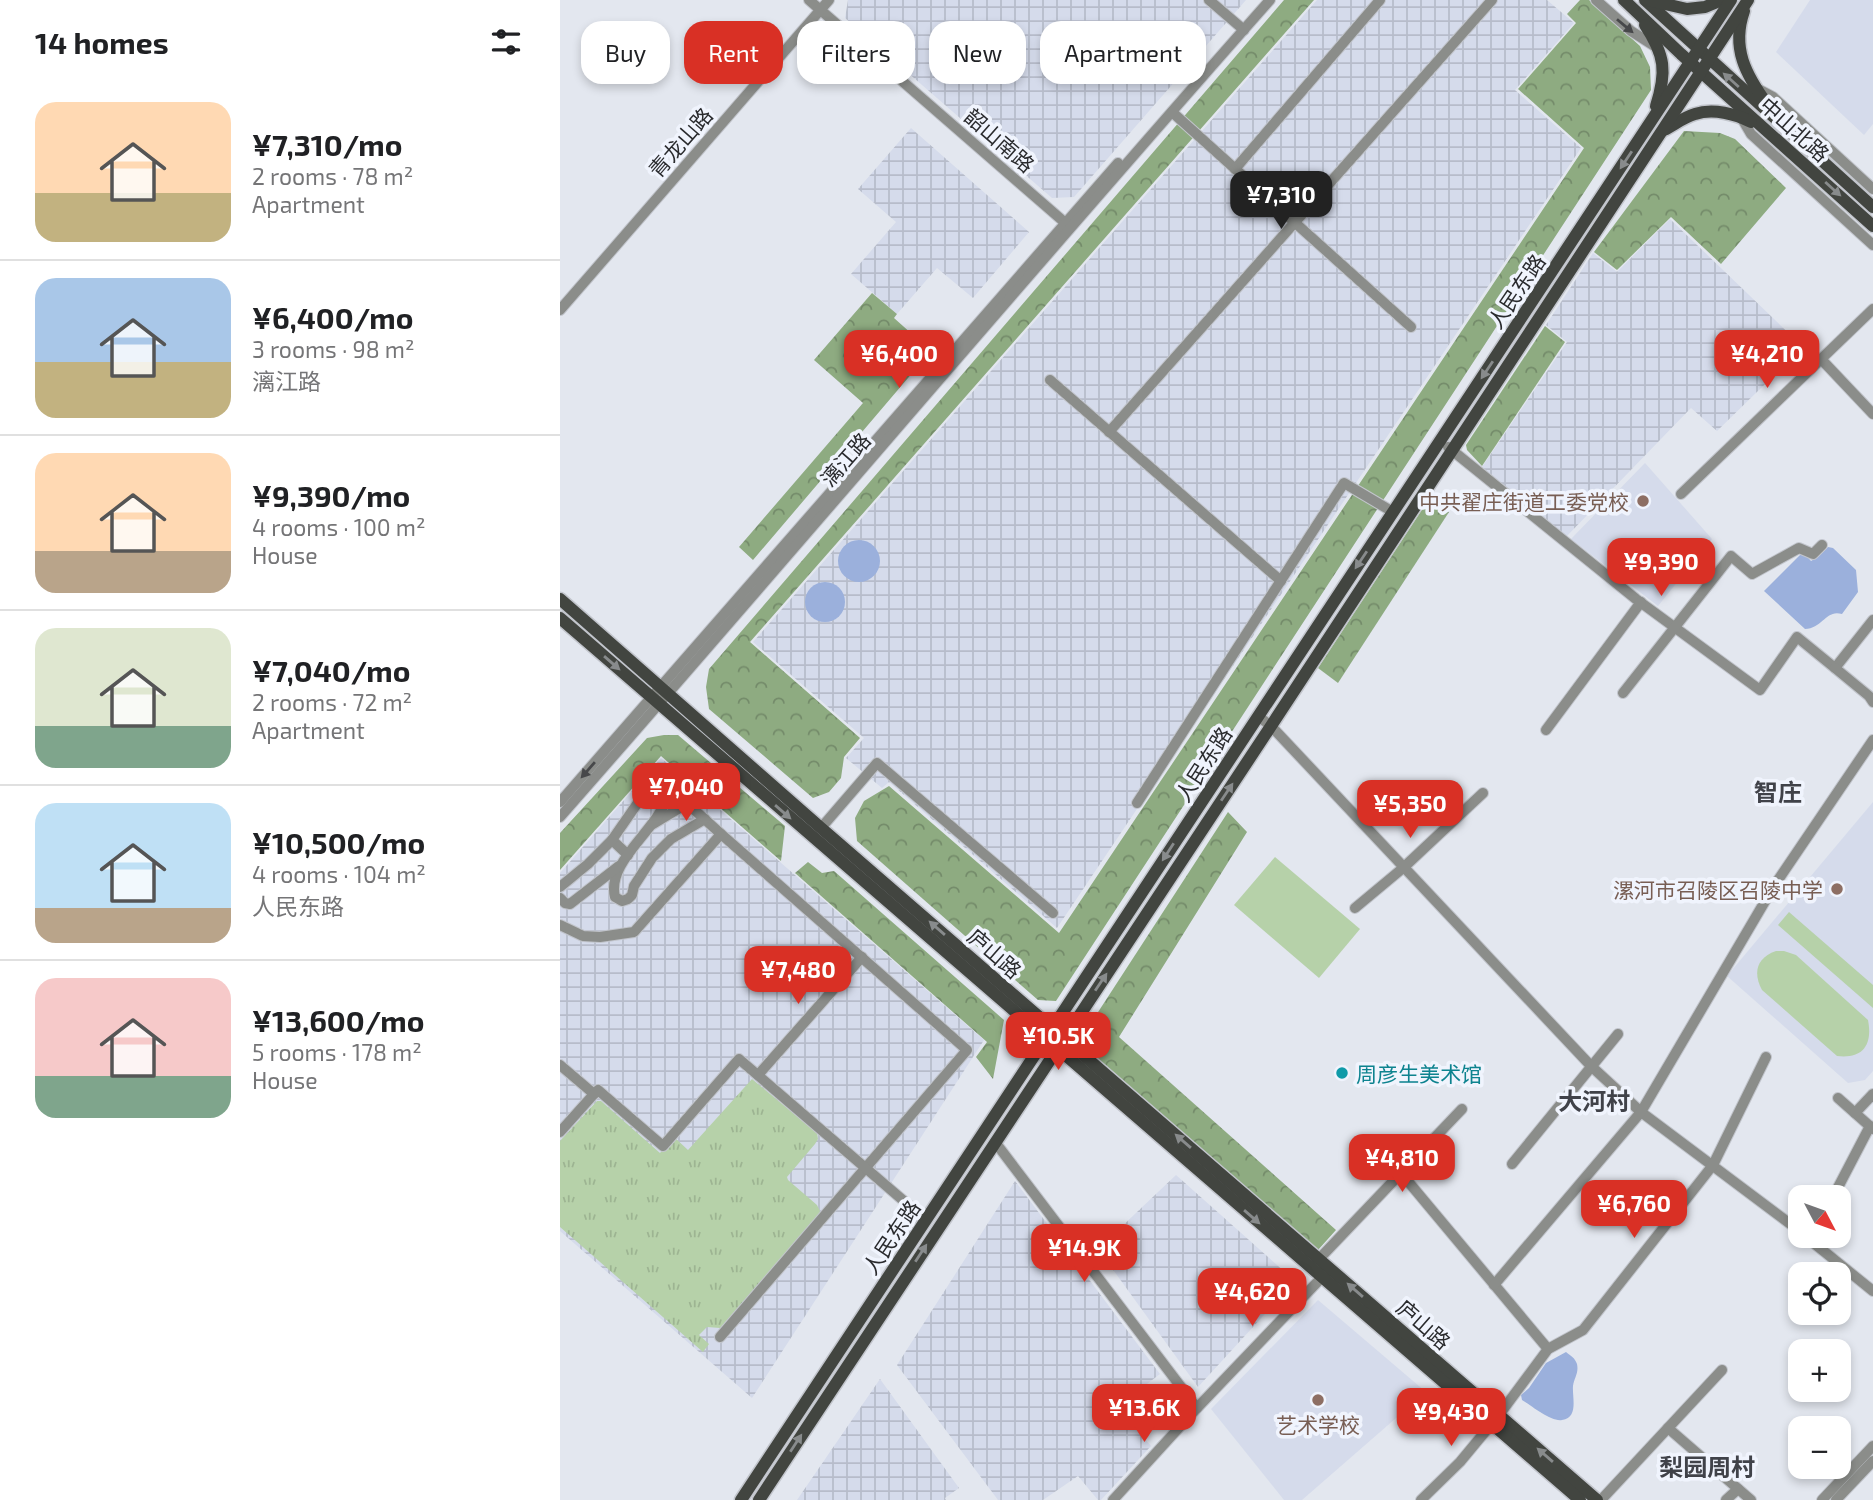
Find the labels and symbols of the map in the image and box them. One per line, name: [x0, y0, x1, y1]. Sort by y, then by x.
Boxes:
one-way arrow: [1617, 18, 1634, 33]
one-way arrow: [1723, 72, 1740, 88]
street label: 中山北路: [1755, 92, 1835, 166]
street label: 青龙山路: [643, 102, 717, 182]
street label: 韶山南路: [960, 103, 1040, 177]
one-way arrow: [1619, 150, 1632, 170]
pin: ¥7,310: [1224, 172, 1338, 231]
one-way arrow: [1824, 181, 1841, 197]
street label: 人民东路: [1482, 249, 1550, 333]
pin: ¥6,400: [842, 330, 956, 390]
pin: ¥4,210: [1710, 330, 1824, 390]
one-way arrow: [1480, 360, 1493, 380]
street label: 漓江路: [815, 427, 875, 491]
place label: 中共翟庄街道工委党校: [1419, 489, 1629, 514]
marker: 中共翟庄街道工委党校: [1635, 493, 1651, 509]
pin: ¥9,390: [1604, 538, 1718, 598]
one-way arrow: [1354, 551, 1368, 569]
one-way arrow: [603, 655, 620, 670]
street label: 人民东路: [1170, 722, 1236, 806]
one-way arrow: [581, 762, 596, 779]
pin: ¥7,040: [629, 764, 743, 823]
district label: 智庄: [1754, 777, 1802, 806]
pin: ¥5,350: [1353, 780, 1467, 840]
one-way arrow: [1220, 783, 1234, 801]
one-way arrow: [775, 804, 792, 819]
one-way arrow: [1162, 842, 1175, 862]
place label: 漯河市召陵区召陵中学: [1613, 877, 1823, 902]
marker: 漯河市召陵区召陵中学: [1829, 881, 1845, 897]
one-way arrow: [928, 920, 946, 936]
street label: 庐山路: [963, 923, 1027, 983]
pin: ¥7,480: [741, 946, 855, 1006]
one-way arrow: [1095, 972, 1108, 992]
pin: ¥10.5K: [1001, 1012, 1115, 1072]
place label: 周彦生美术馆: [1356, 1061, 1482, 1086]
marker: 周彦生美术馆: [1334, 1065, 1350, 1081]
district label: 大河村: [1558, 1086, 1630, 1115]
one-way arrow: [1174, 1133, 1192, 1149]
pin: ¥4,810: [1345, 1134, 1459, 1194]
pin: ¥6,760: [1577, 1180, 1691, 1240]
north arrow: [1788, 1185, 1852, 1248]
street label: 人民东路: [857, 1195, 925, 1279]
one-way arrow: [1243, 1209, 1261, 1225]
pin: ¥14.9K: [1027, 1224, 1141, 1284]
one-way arrow: [915, 1243, 928, 1263]
pin: ¥4,620: [1195, 1268, 1309, 1328]
one-way arrow: [1346, 1282, 1364, 1298]
street label: 庐山路: [1392, 1294, 1456, 1354]
pin: ¥13.6K: [1087, 1384, 1201, 1444]
pin: ¥9,430: [1394, 1388, 1508, 1448]
marker: 艺术学校: [1310, 1392, 1326, 1408]
place label: 艺术学校: [1276, 1412, 1360, 1437]
one-way arrow: [789, 1434, 803, 1452]
one-way arrow: [1537, 1448, 1554, 1463]
district label: 梨园周村: [1659, 1452, 1755, 1481]

